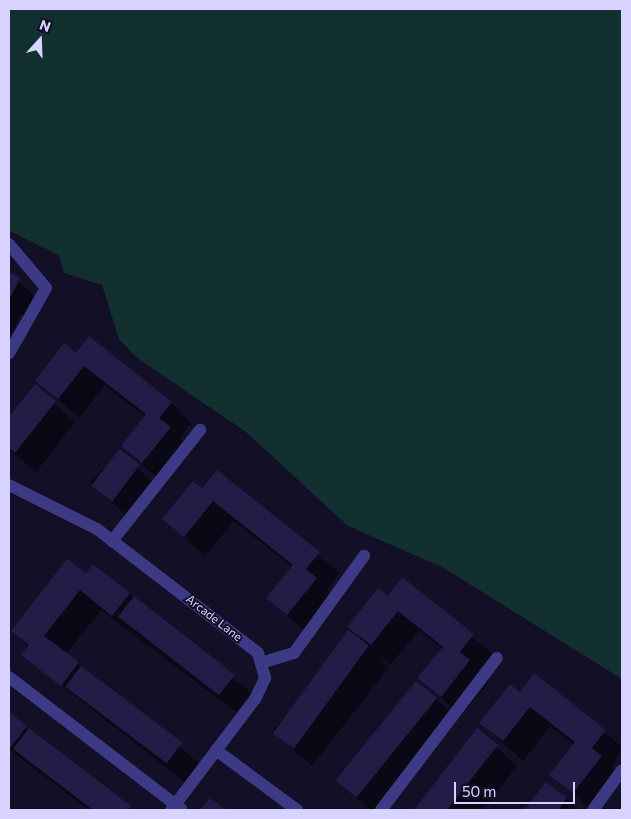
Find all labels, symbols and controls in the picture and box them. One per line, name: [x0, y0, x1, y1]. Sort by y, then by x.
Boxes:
north arrow: [15, 15, 65, 65]
text: N: [37, 16, 53, 35]
street label: Arcade Lane: [183, 592, 245, 644]
scale bar: [456, 772, 577, 804]
text: 50 m: [462, 782, 496, 800]

